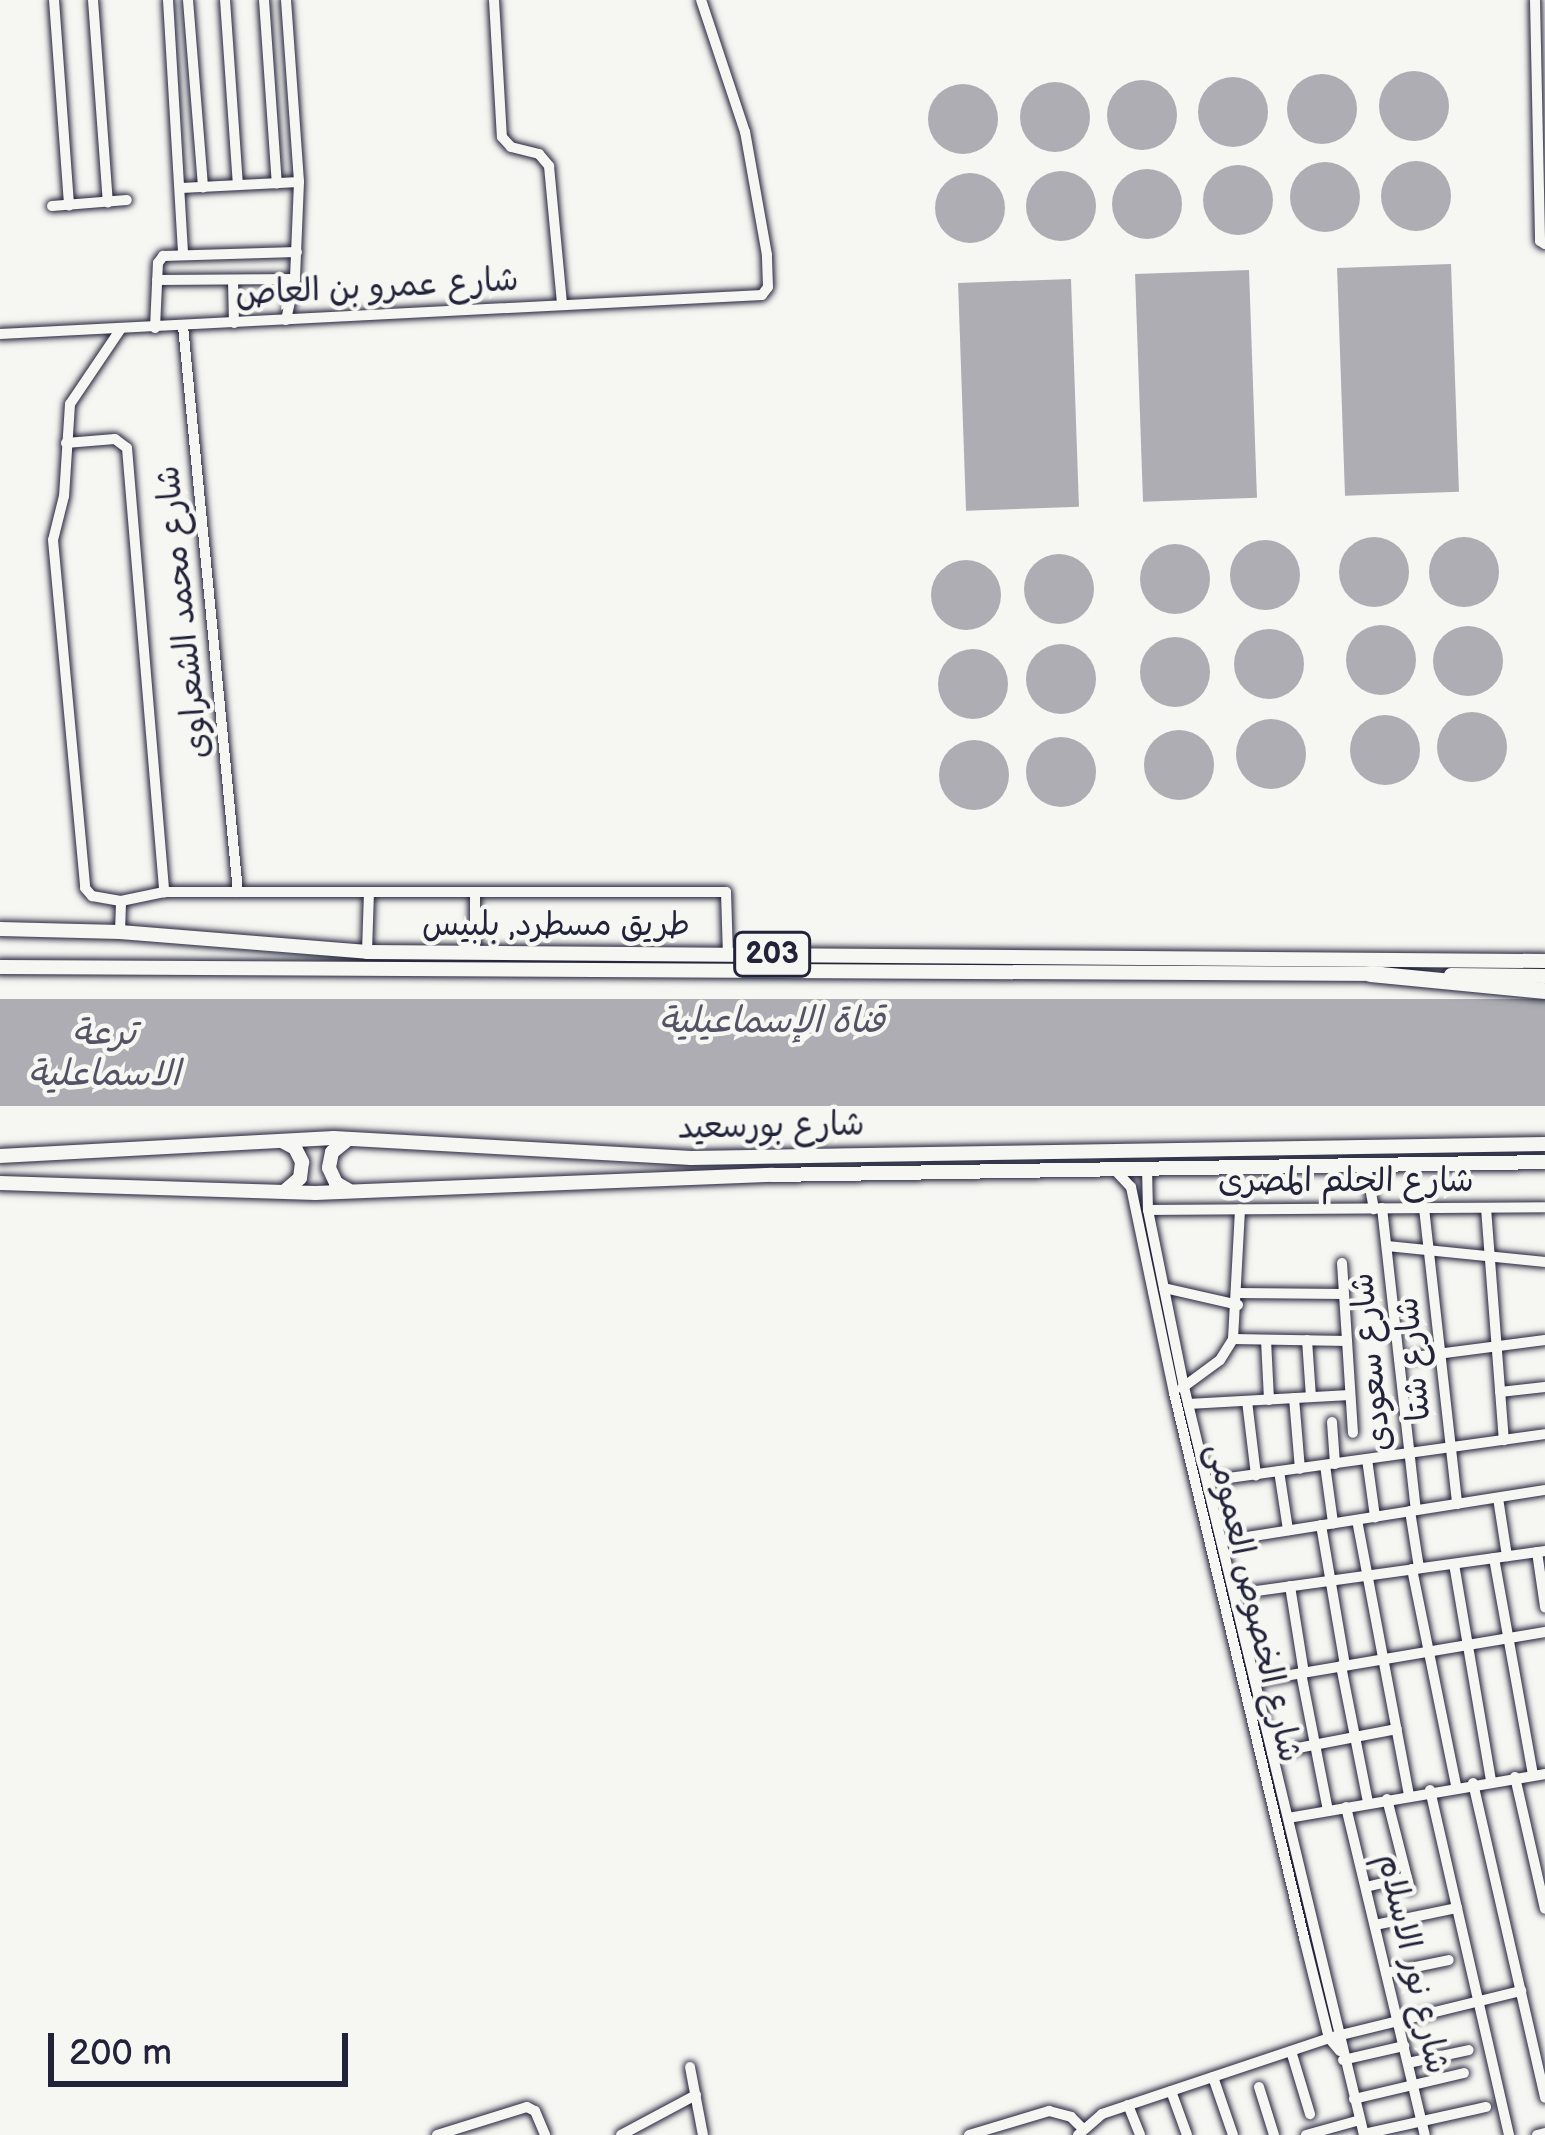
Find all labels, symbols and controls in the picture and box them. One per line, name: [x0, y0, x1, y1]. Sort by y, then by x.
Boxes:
street label: شارع عمرو بن العاص: [234, 261, 520, 315]
street label: شارع محمد الشعراوى: [149, 463, 219, 761]
street label: طريق مسطرد, بلبيس: [422, 906, 690, 946]
road number: 203: [733, 930, 811, 978]
water label: قناة الإسماعيلية: [659, 1000, 885, 1044]
water label: ترعة الاسماعلية: [28, 1011, 180, 1096]
street label: شارع بورسعيد: [677, 1106, 865, 1148]
street label: شارع الحلم المصرى: [1218, 1162, 1474, 1202]
street label: شارع سعودى: [1343, 1271, 1401, 1453]
street label: شارع شتا: [1388, 1295, 1440, 1423]
street label: شارع الخصوص العمومى: [1197, 1440, 1309, 1766]
street label: شارع نور الاسلام: [1367, 1850, 1457, 2078]
scale bar: [54, 2009, 354, 2083]
text: 200 m: [69, 2032, 172, 2075]

